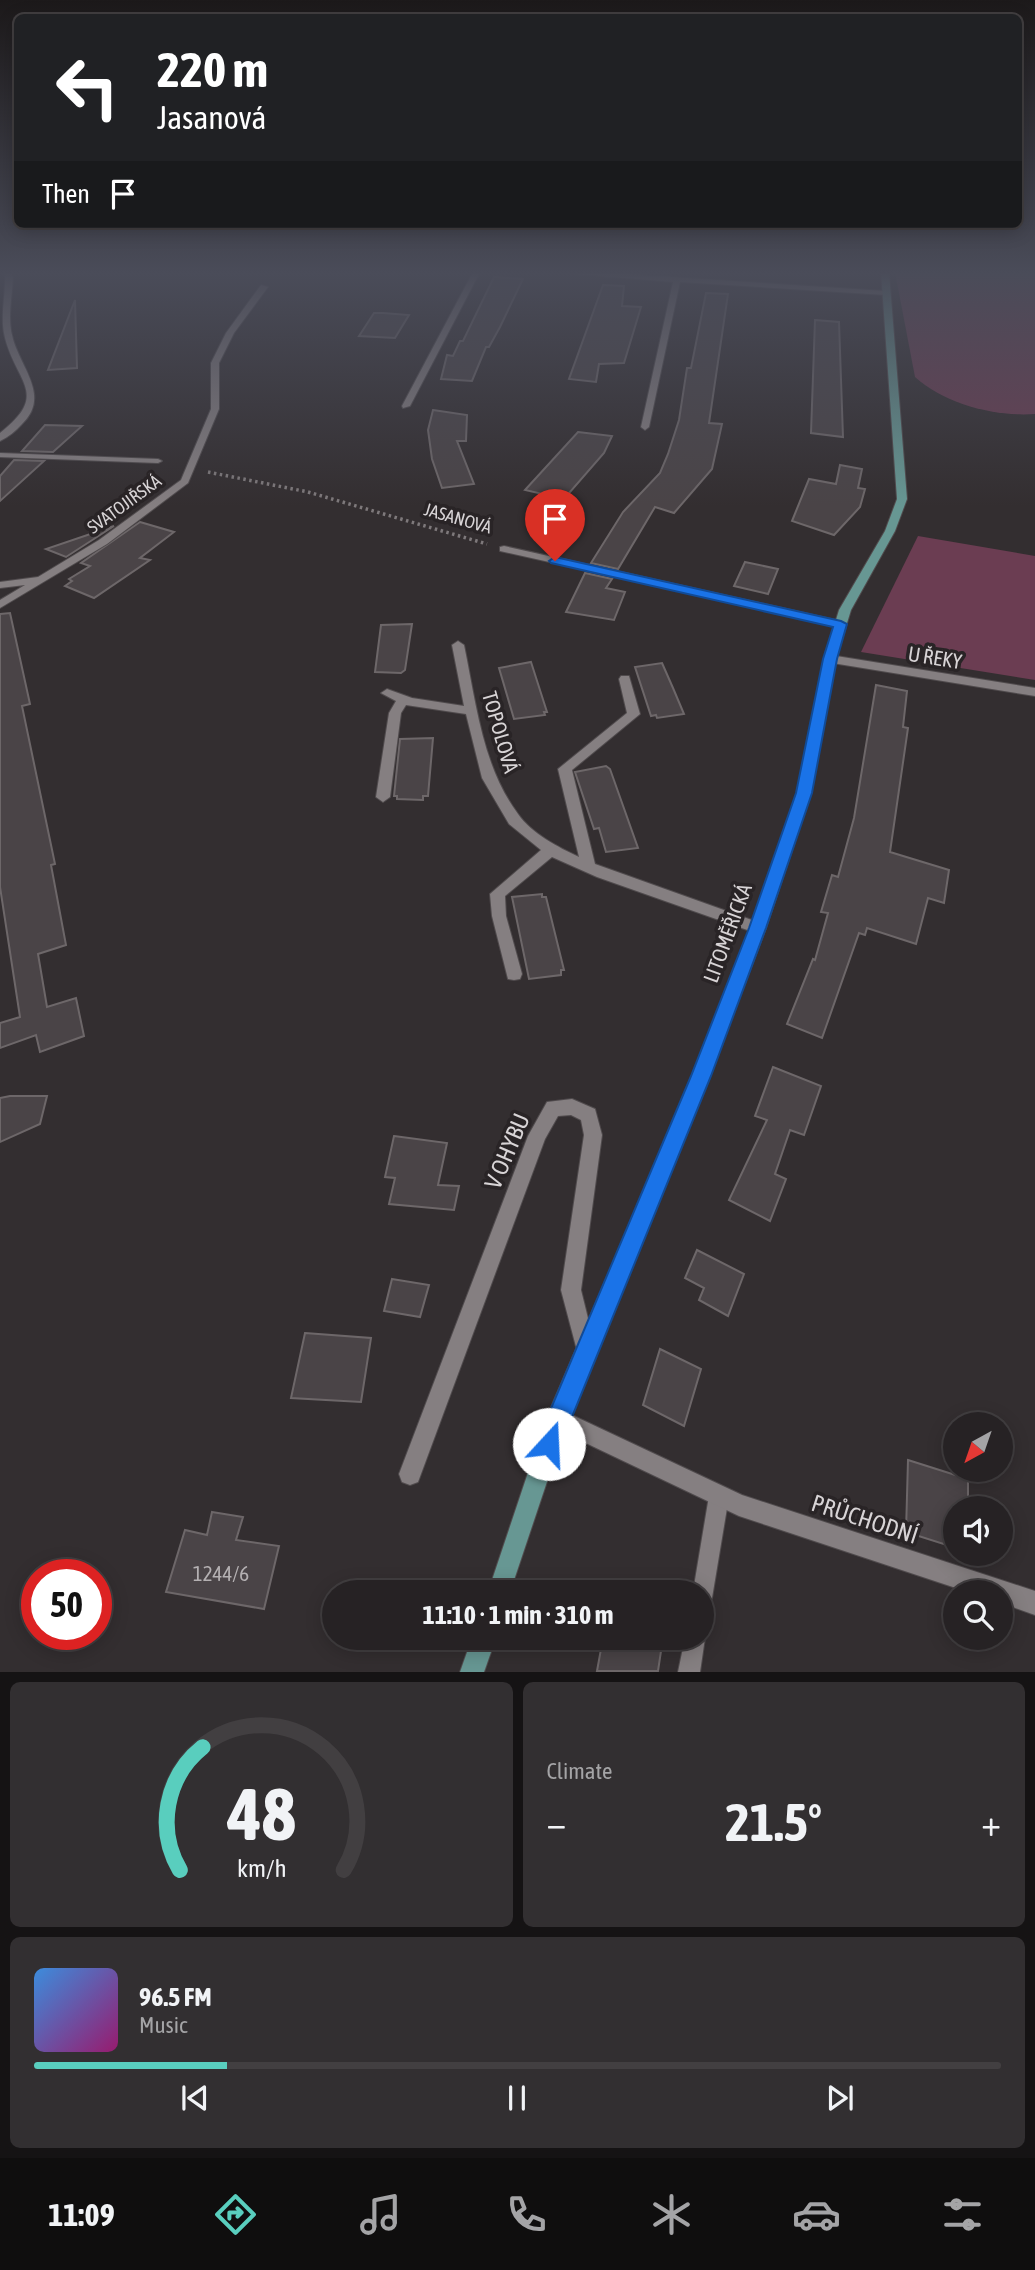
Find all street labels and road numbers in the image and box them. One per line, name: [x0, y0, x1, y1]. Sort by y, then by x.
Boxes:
street label: SVATOJIŘSKÁ: [83, 470, 165, 538]
street label: JASANOVÁ: [422, 498, 494, 538]
street label: U ŘEKY: [906, 641, 964, 673]
street label: TOPOLOVÁ: [478, 689, 524, 776]
street label: LITOMĚŘICKÁ: [698, 880, 756, 986]
street label: V OHYBU: [479, 1109, 535, 1193]
street label: PRŮCHODNÍ: [808, 1488, 922, 1549]

